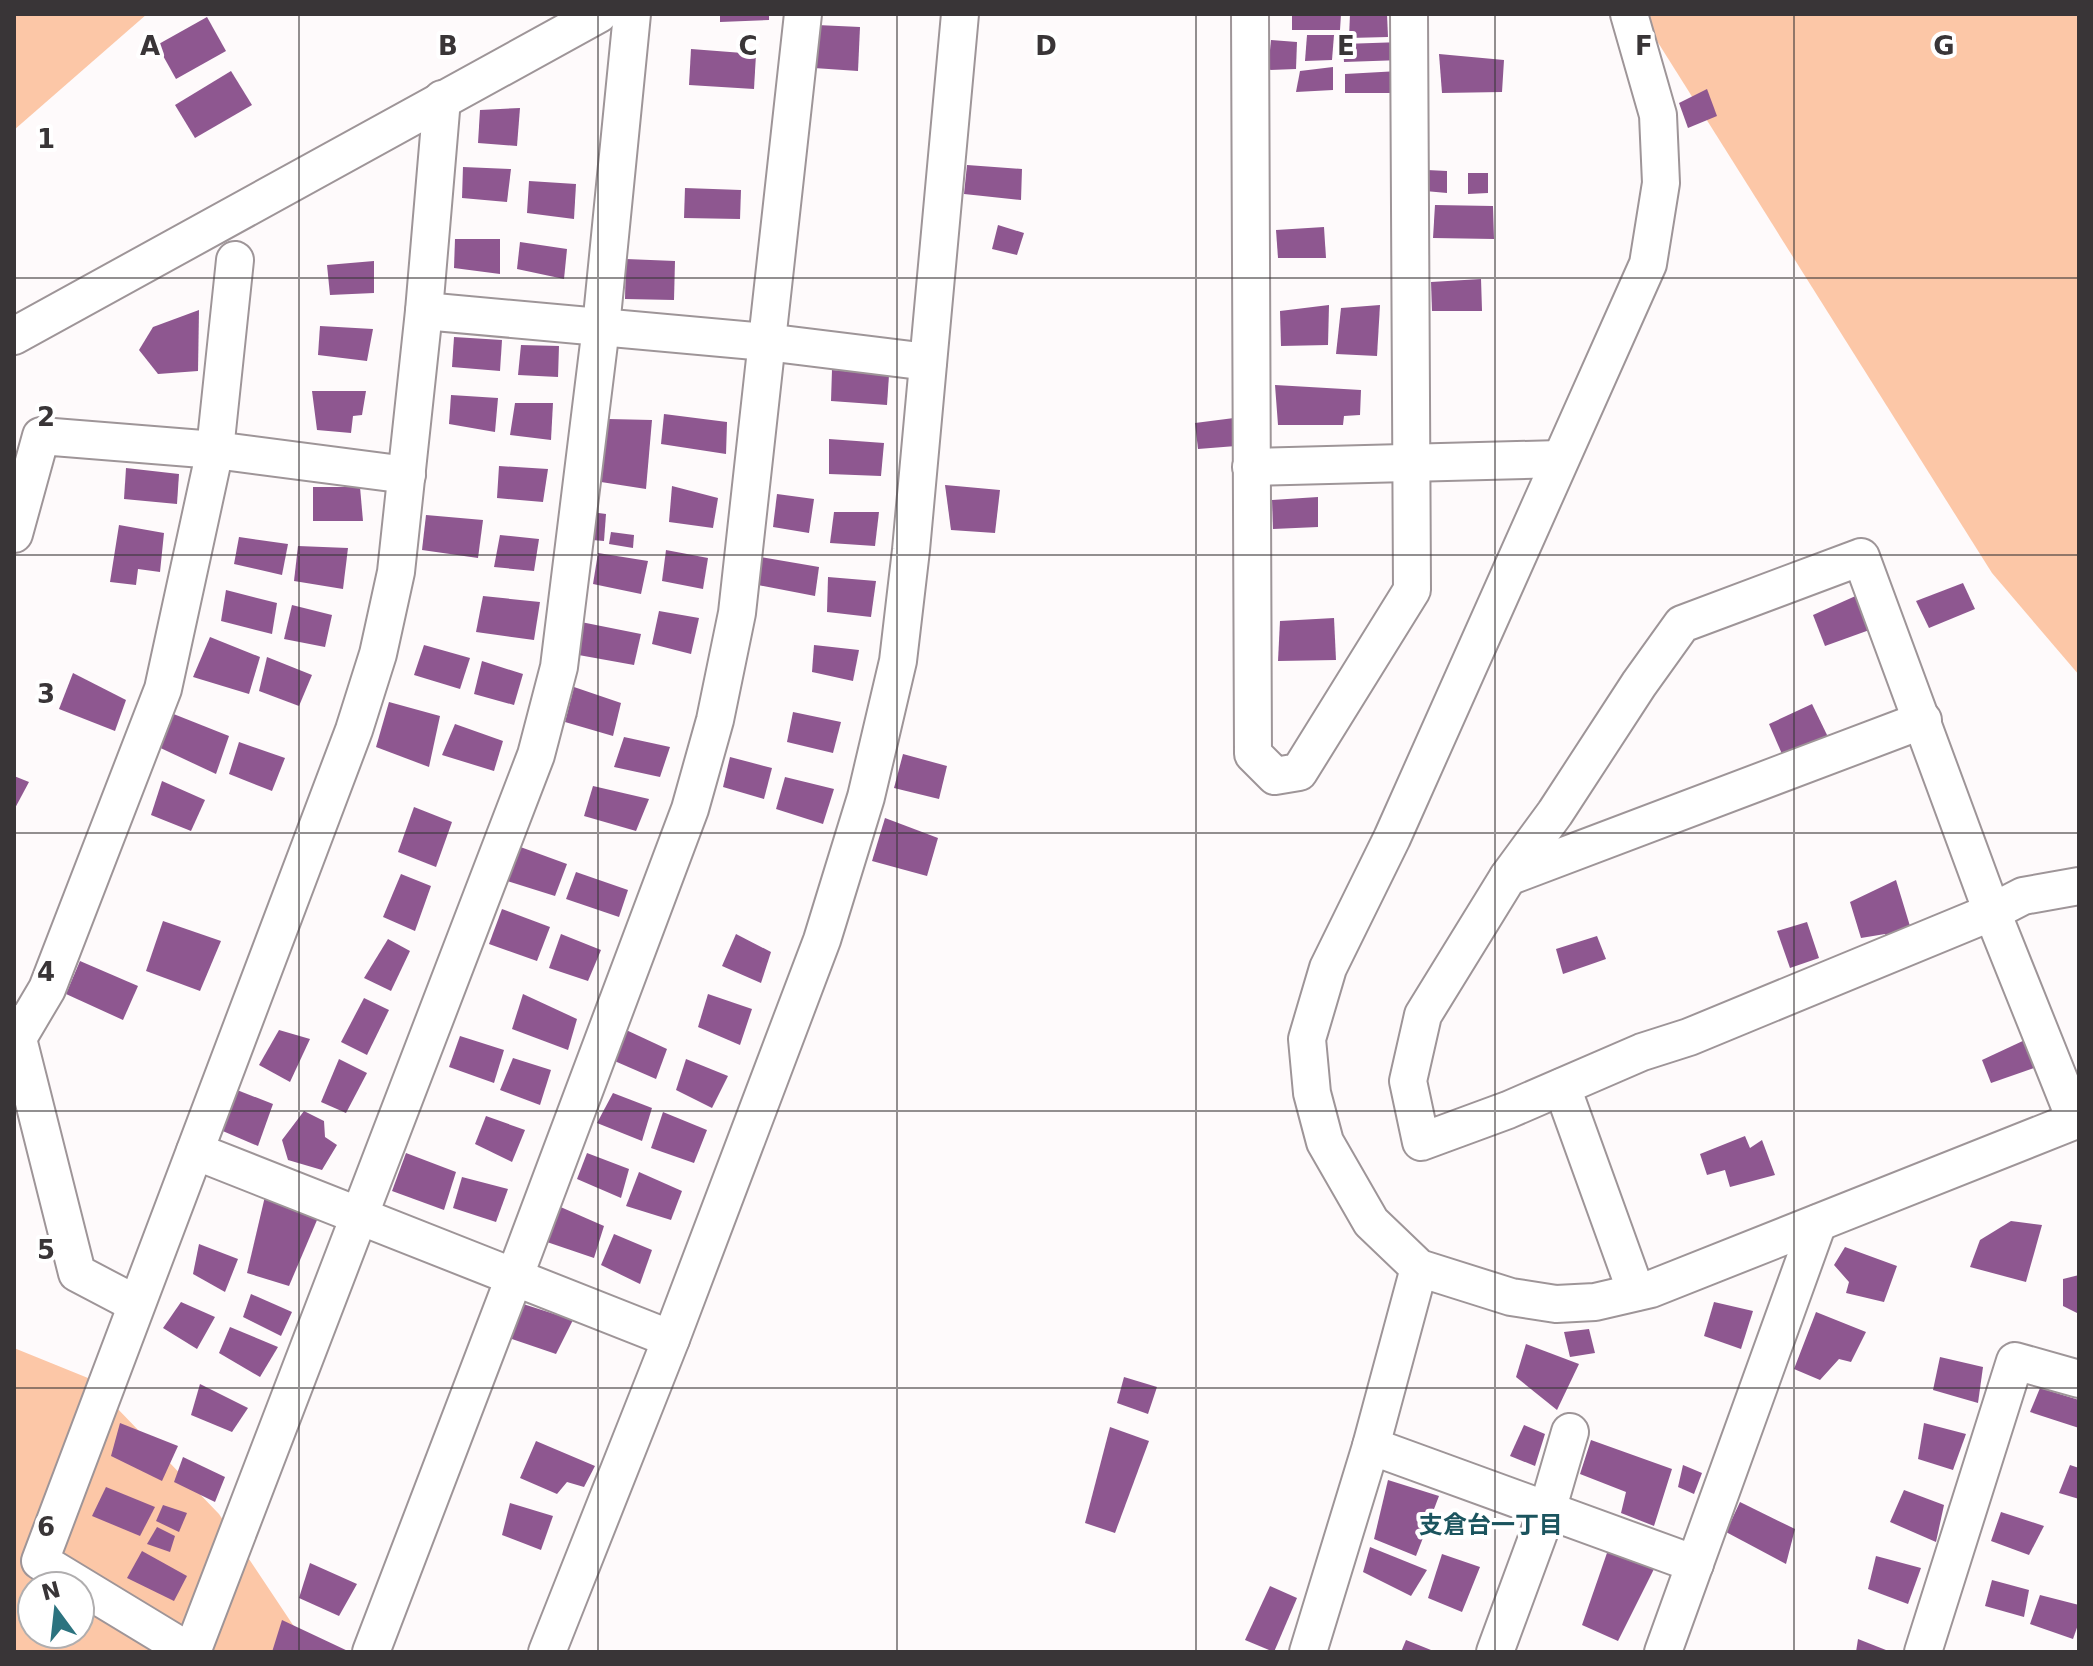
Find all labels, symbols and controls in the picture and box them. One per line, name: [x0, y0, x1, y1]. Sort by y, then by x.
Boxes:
text: A: [140, 31, 160, 61]
text: B: [438, 31, 458, 61]
text: C: [738, 31, 758, 61]
text: D: [1035, 31, 1057, 61]
text: E: [1337, 31, 1355, 61]
text: F: [1635, 31, 1653, 61]
text: G: [1933, 31, 1955, 61]
text: 1: [37, 124, 55, 154]
text: 2: [37, 402, 55, 432]
text: 3: [37, 679, 55, 709]
text: 4: [37, 957, 55, 987]
text: 5: [37, 1235, 55, 1265]
district label: 支倉台一丁目: [1419, 1511, 1563, 1539]
text: 6: [37, 1512, 55, 1542]
north arrow: [16, 1570, 96, 1650]
text: N: [39, 1577, 63, 1606]

